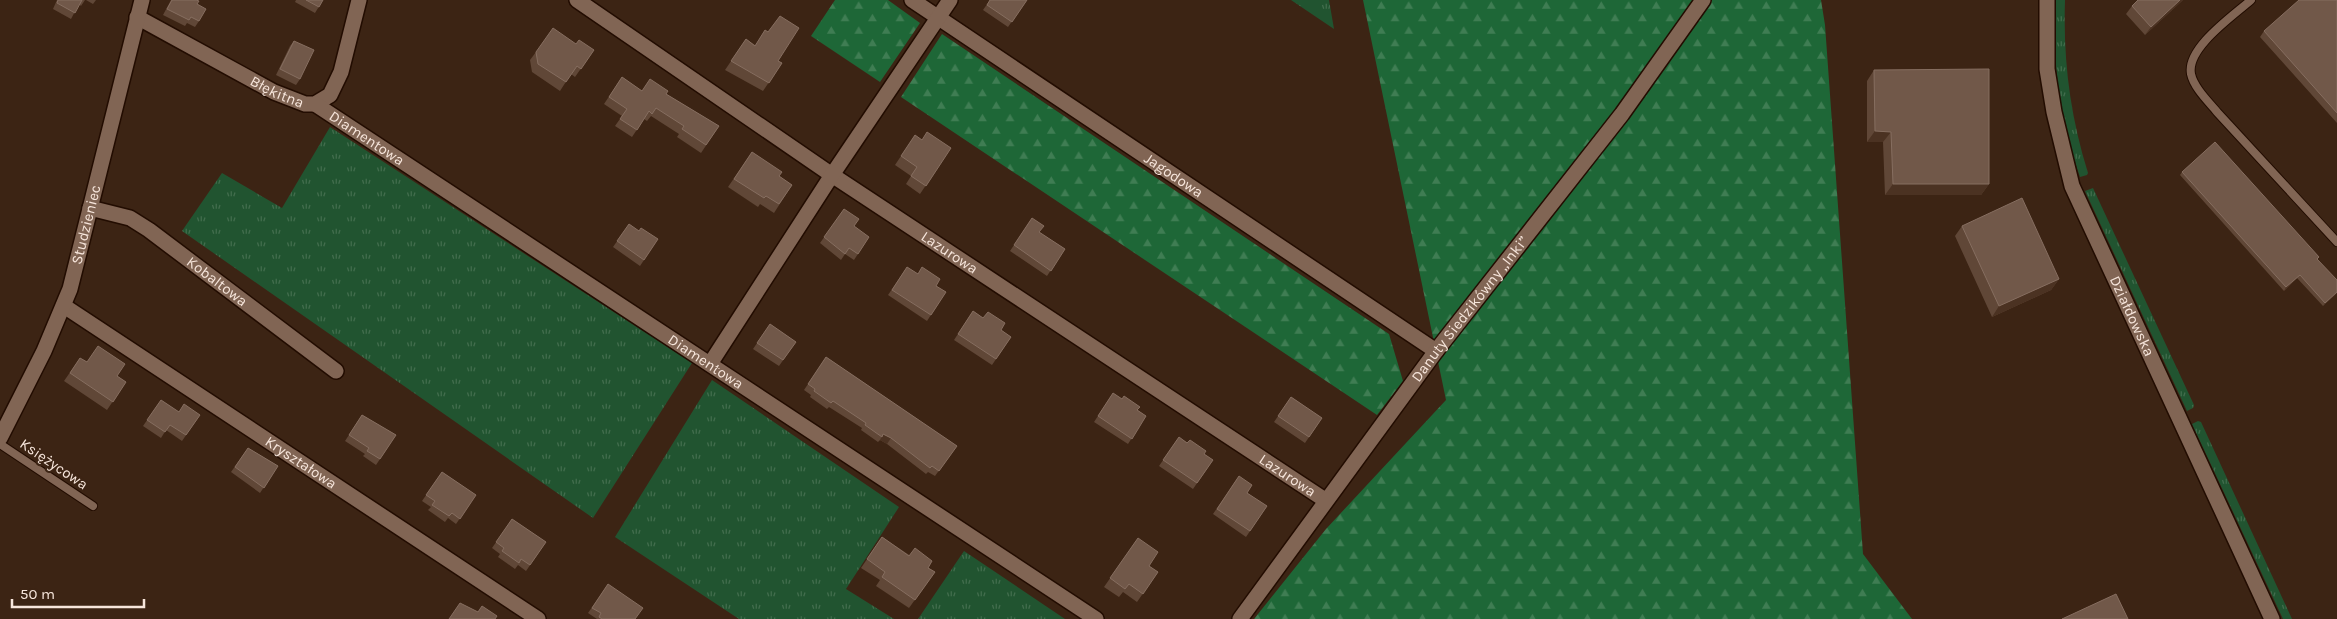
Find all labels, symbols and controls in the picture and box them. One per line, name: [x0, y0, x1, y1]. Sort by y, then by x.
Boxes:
street label: Błękitna: [247, 72, 307, 112]
street label: Diamentowa: [326, 107, 408, 169]
street label: Jagodowa: [1141, 149, 1207, 201]
street label: Studzieniec: [67, 183, 105, 266]
street label: Lazurowa: [918, 227, 981, 278]
street label: Danuty Siedzikówny „Inki”: [1407, 232, 1532, 385]
street label: Kobaltowa: [183, 253, 251, 310]
street label: Działdowska: [2106, 273, 2158, 359]
street label: Diamentowa: [665, 330, 747, 393]
street label: Kryształowa: [262, 432, 340, 493]
street label: Księżycowa: [16, 435, 92, 493]
street label: Lazurowa: [1256, 450, 1319, 501]
scale bar: [12, 576, 145, 608]
text: 50 m: [20, 585, 55, 603]

